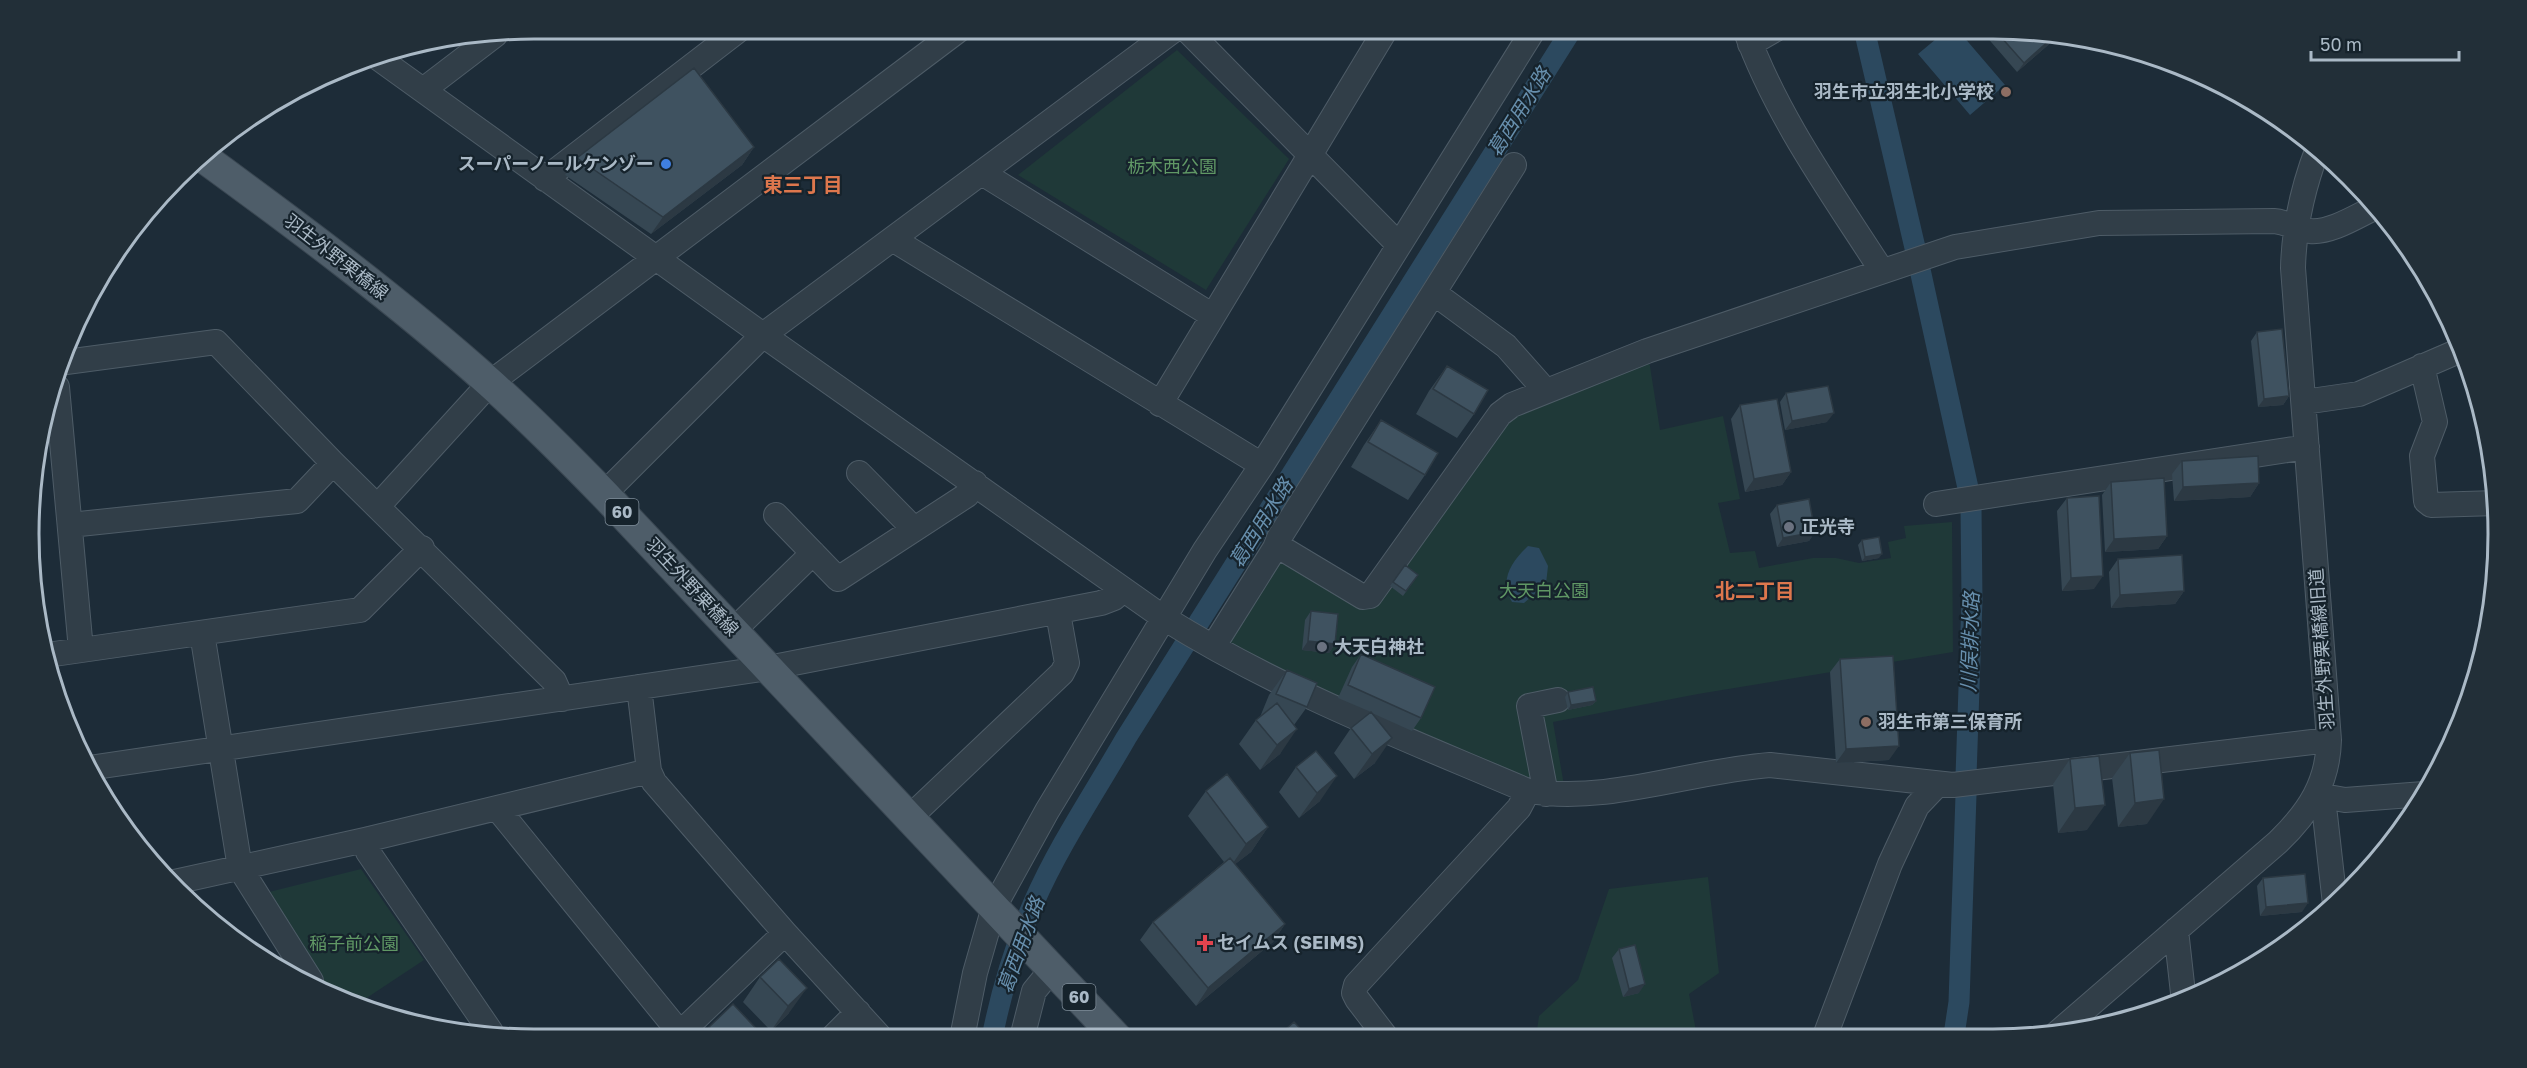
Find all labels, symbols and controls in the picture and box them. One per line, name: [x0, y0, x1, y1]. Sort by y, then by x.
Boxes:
scale bar: [2311, 24, 2460, 62]
text: 50 m: [2320, 33, 2362, 55]
water label: 葛西用水路: [1481, 61, 1556, 160]
place label: 羽生市立羽生北小学校: [1814, 80, 1994, 102]
marker: 羽生市立羽生北小学校: [1999, 85, 2013, 99]
place label: スーパーノールケンゾー: [458, 152, 654, 174]
park label: 栃木西公園: [1127, 155, 1217, 177]
marker: スーパーノールケンゾー: [659, 157, 673, 171]
district label: 東三丁目: [763, 172, 843, 196]
street label: 羽生外野栗橋線: [280, 209, 393, 304]
water label: 葛西用水路: [1223, 472, 1298, 571]
road number: 60: [606, 499, 638, 525]
place label: 正光寺: [1801, 515, 1855, 537]
marker: 正光寺: [1782, 520, 1796, 534]
street label: 羽生外野栗橋線: [642, 533, 744, 640]
street label: 羽生外野栗橋線旧道: [2304, 567, 2338, 731]
district label: 北二丁目: [1715, 578, 1795, 602]
park label: 大天白公園: [1499, 579, 1589, 601]
water label: 川俣排水路: [1955, 590, 1983, 692]
place label: 大天白神社: [1334, 635, 1424, 657]
marker: 大天白神社: [1315, 640, 1329, 654]
place label: 羽生市第三保育所: [1878, 710, 2022, 732]
marker: 羽生市第三保育所: [1859, 715, 1873, 729]
water label: 葛西用水路: [992, 892, 1049, 996]
place label: セイムス (SEIMS): [1217, 931, 1364, 953]
park label: 稲子前公園: [309, 932, 399, 954]
marker: セイムス (SEIMS): [1198, 936, 1212, 950]
road number: 60: [1062, 984, 1096, 1010]

